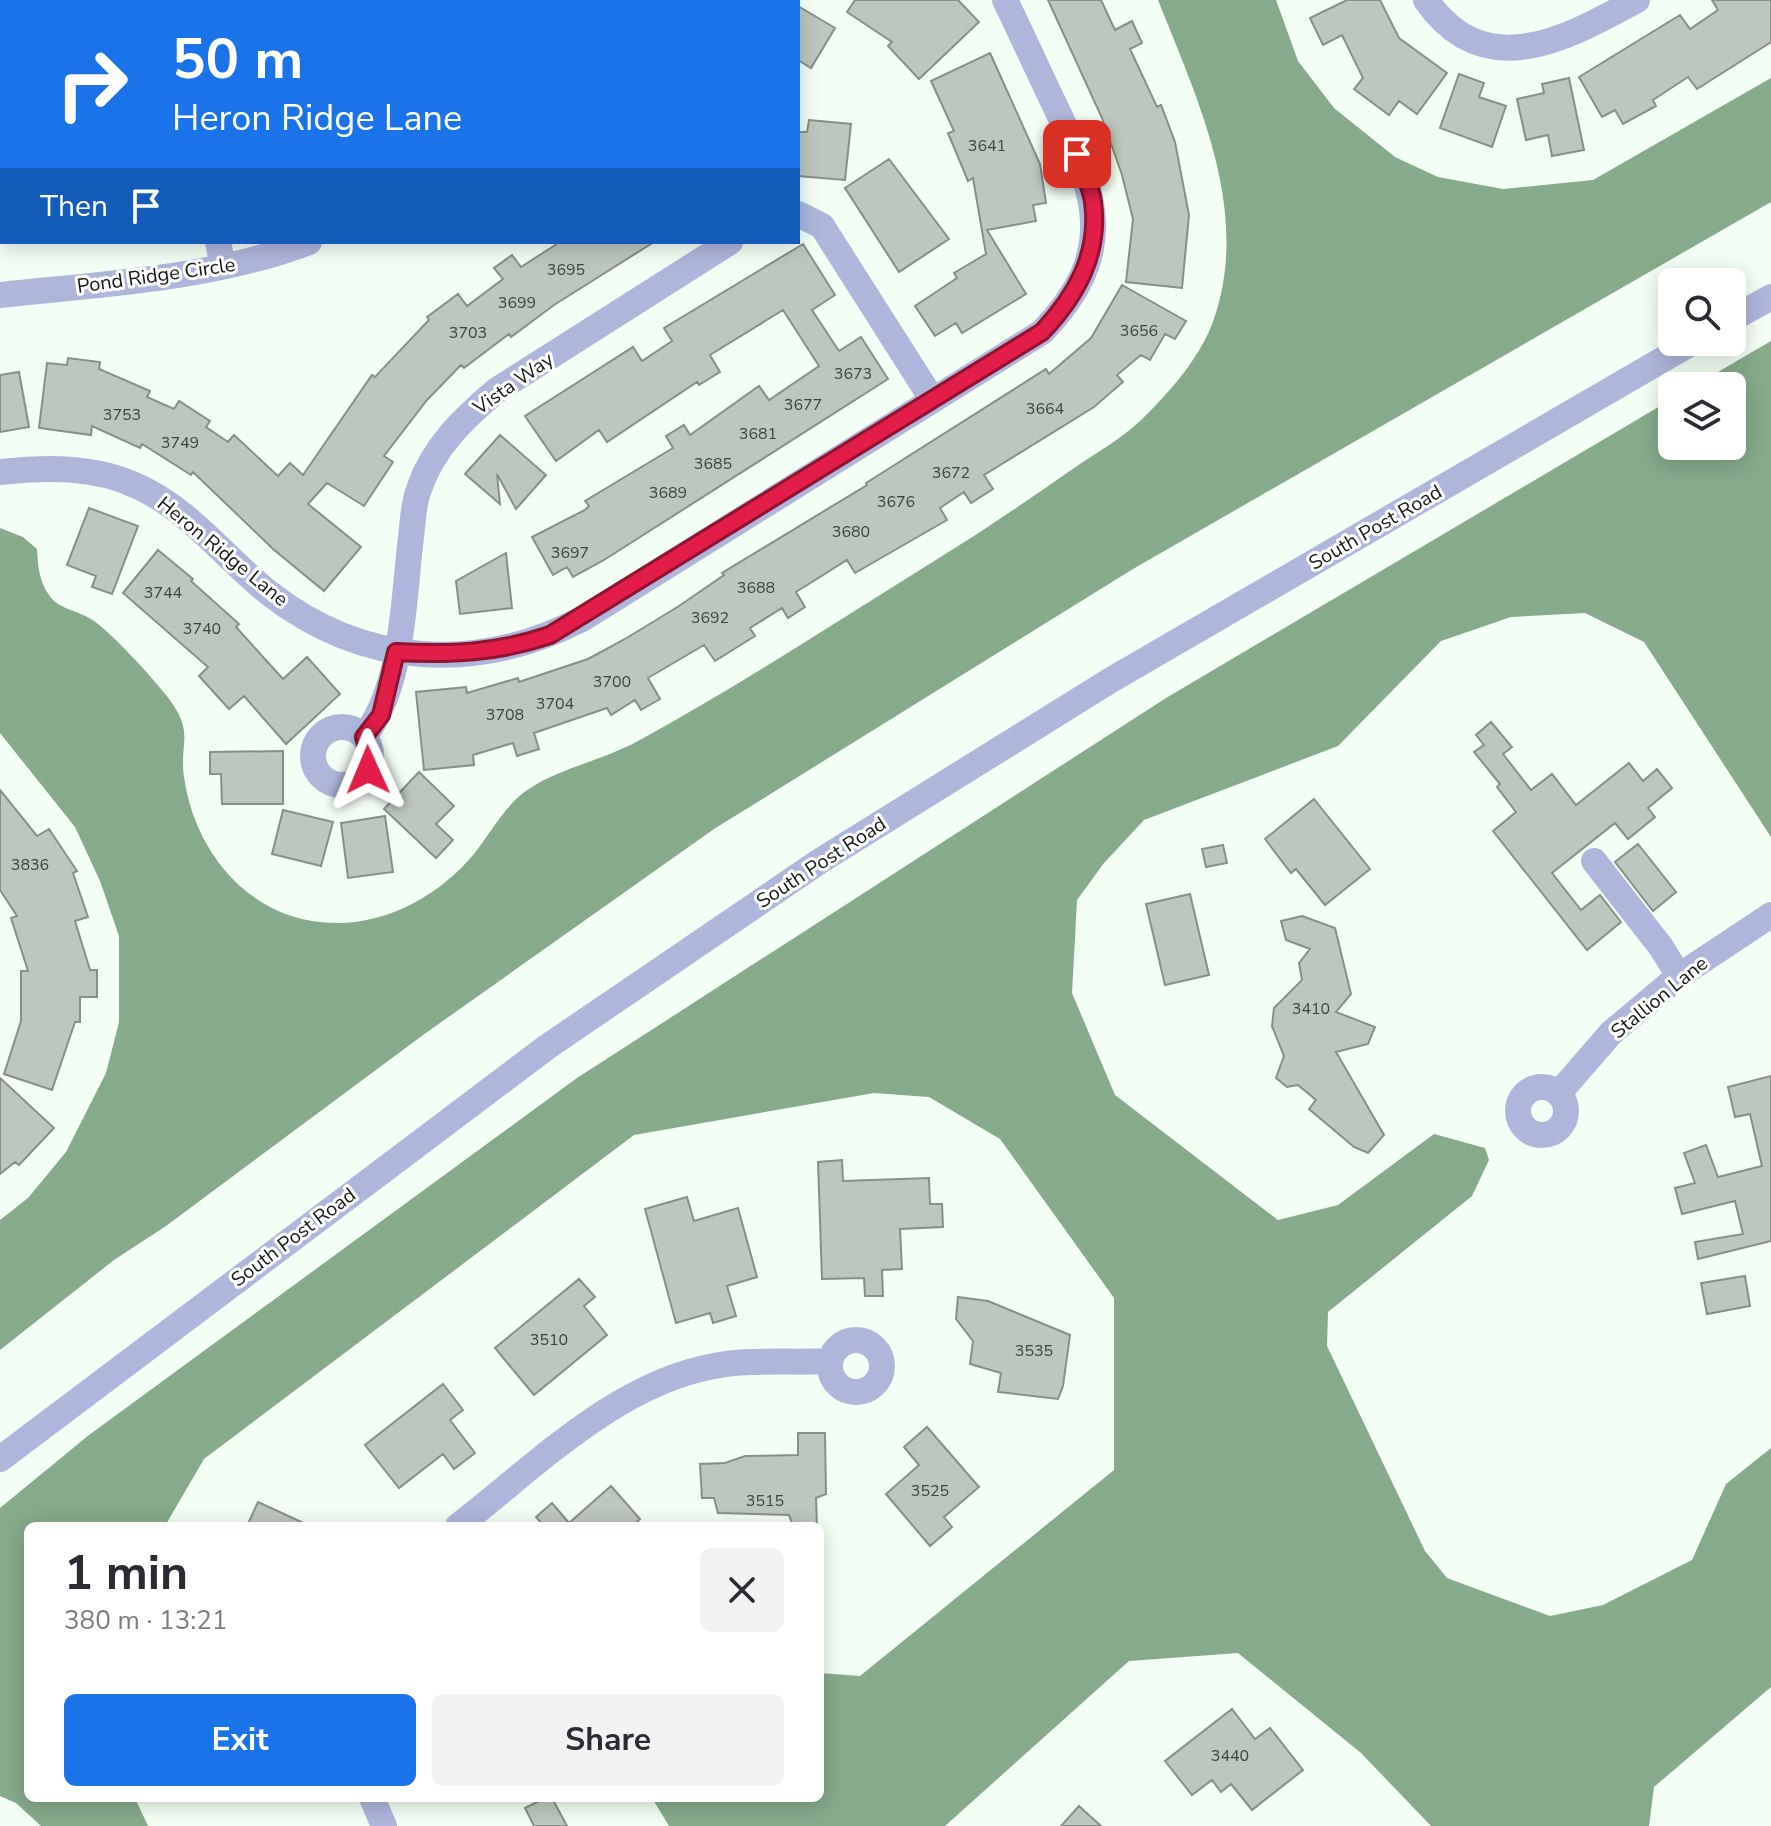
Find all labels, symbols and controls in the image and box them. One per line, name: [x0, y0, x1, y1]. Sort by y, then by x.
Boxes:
text: 50 m: [172, 21, 303, 98]
icon: right: [40, 32, 144, 136]
text: Heron Ridge Lane: [172, 94, 462, 143]
pin: [1043, 120, 1111, 188]
icon: arrive: [1055, 132, 1099, 176]
house number: 3641: [968, 135, 1006, 157]
icon: arrive: [124, 184, 168, 228]
text: Then: [40, 186, 108, 227]
street label: Pond Ridge Circle: [75, 251, 237, 300]
house number: 3695: [547, 259, 585, 281]
map controls: [1658, 268, 1746, 460]
button: search: [1658, 268, 1746, 356]
house number: 3699: [498, 292, 536, 314]
house number: 3656: [1120, 320, 1158, 342]
house number: 3703: [449, 322, 487, 344]
street label: Vista Way: [467, 345, 559, 422]
house number: 3673: [834, 363, 872, 385]
button: layers: [1658, 372, 1746, 460]
house number: 3677: [784, 394, 822, 416]
house number: 3664: [1026, 398, 1065, 420]
house number: 3753: [103, 404, 141, 426]
house number: 3681: [739, 423, 777, 445]
house number: 3749: [161, 432, 199, 454]
house number: 3685: [694, 453, 732, 475]
house number: 3672: [932, 462, 970, 484]
street label: South Post Road: [1304, 478, 1447, 577]
house number: 3689: [649, 482, 687, 504]
street label: Heron Ridge Lane: [152, 490, 294, 613]
house number: 3676: [877, 491, 915, 513]
house number: 3680: [832, 521, 870, 543]
house number: 3697: [551, 542, 589, 564]
house number: 3688: [737, 577, 775, 599]
house number: 3744: [144, 582, 183, 604]
house number: 3692: [691, 607, 729, 629]
house number: 3740: [183, 618, 221, 640]
house number: 3700: [593, 671, 631, 693]
house number: 3704: [536, 693, 575, 715]
house number: 3708: [486, 704, 524, 726]
position arrow: [326, 728, 410, 812]
street label: South Post Road: [751, 810, 891, 914]
house number: 3836: [11, 854, 49, 876]
street label: Stallion Lane: [1605, 950, 1713, 1045]
house number: 3410: [1292, 998, 1330, 1020]
street label: South Post Road: [225, 1182, 361, 1293]
house number: 3510: [530, 1329, 568, 1351]
house number: 3535: [1015, 1340, 1053, 1362]
house number: 3525: [911, 1480, 949, 1502]
house number: 3515: [746, 1490, 784, 1512]
text: 1 min: [64, 1540, 188, 1606]
button: close: [700, 1548, 784, 1632]
text: 380 m · 13:21: [64, 1603, 227, 1638]
button: Exit: [64, 1694, 416, 1786]
button: Share: [432, 1694, 784, 1786]
house number: 3440: [1211, 1745, 1249, 1767]

